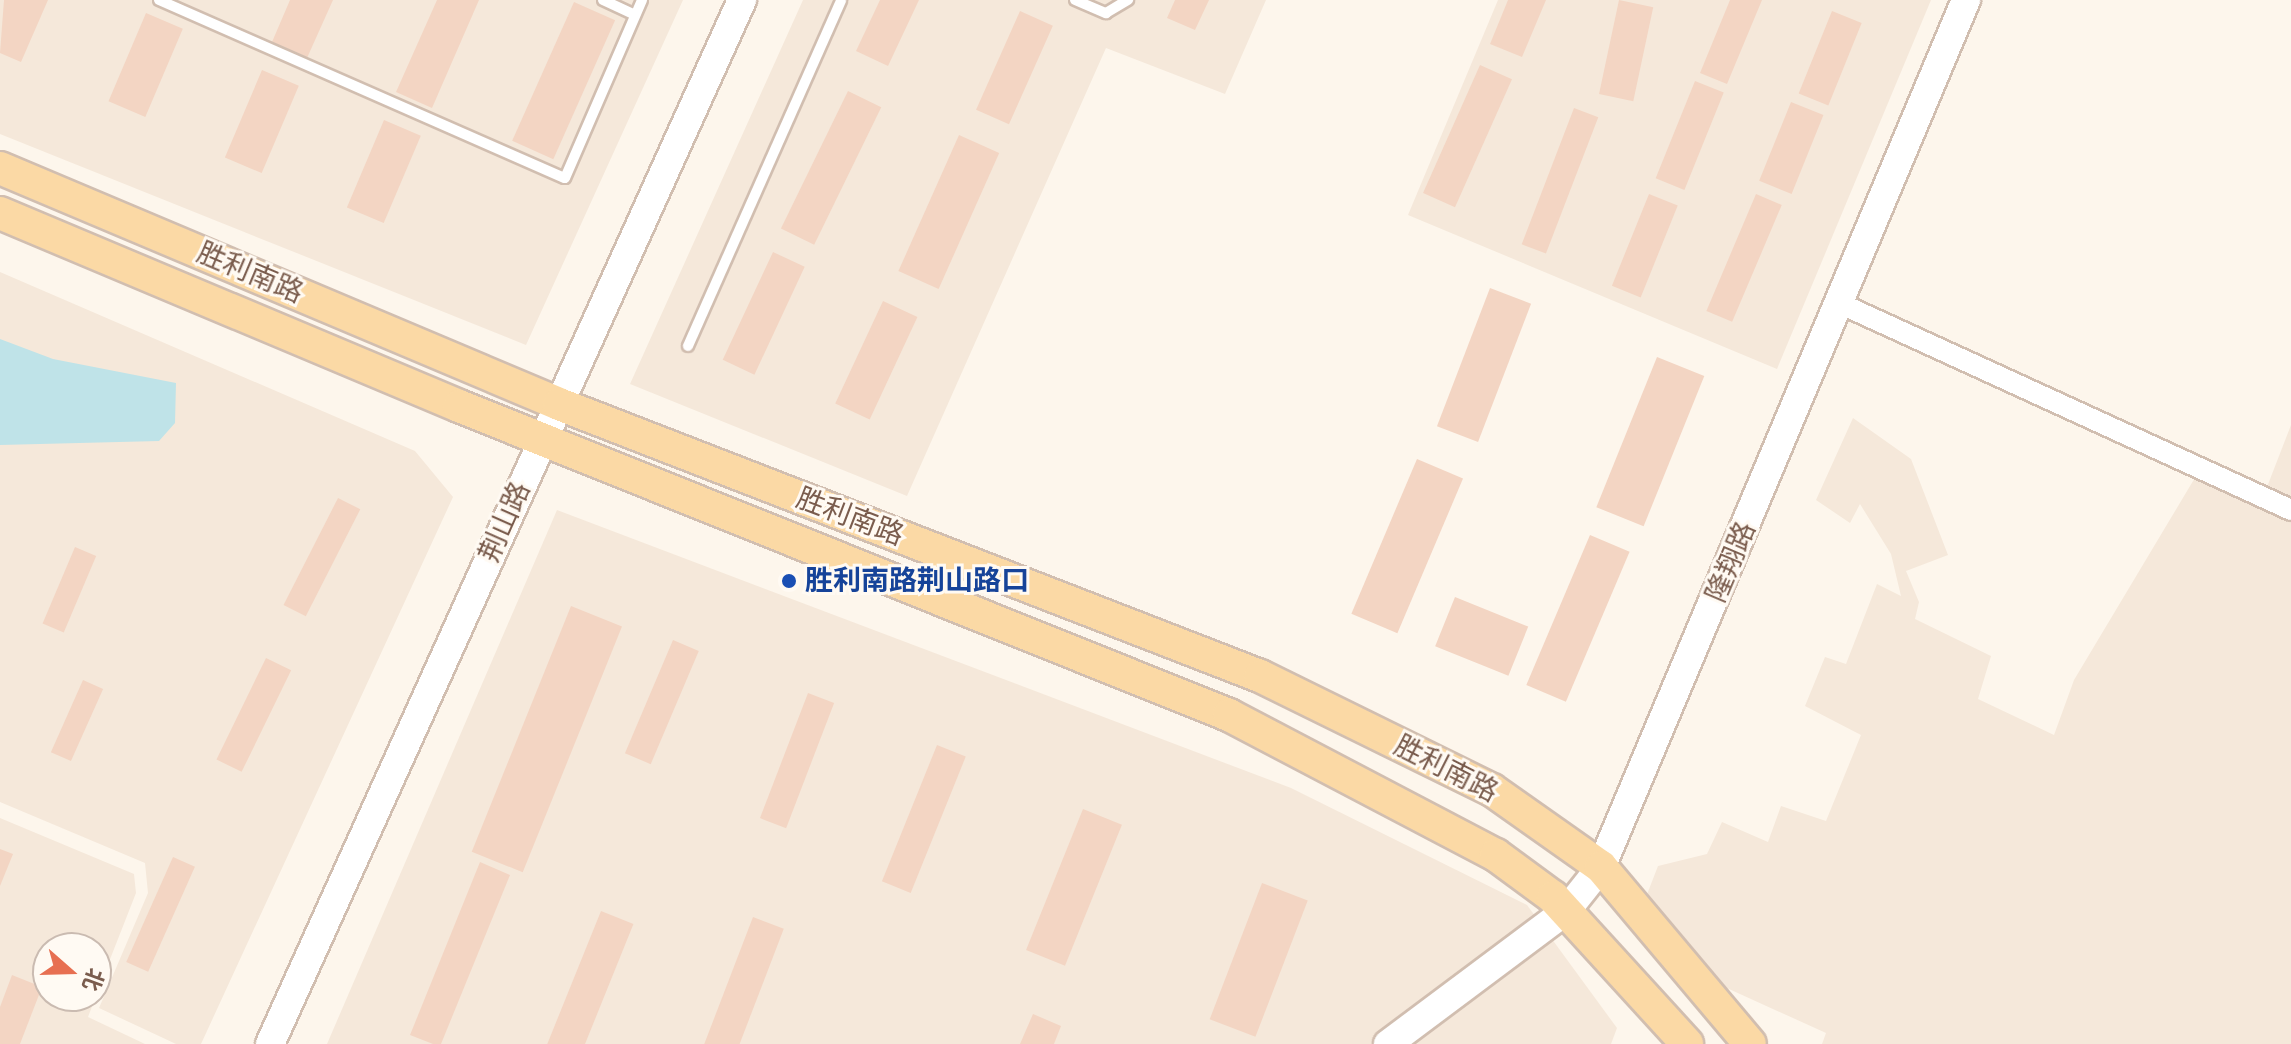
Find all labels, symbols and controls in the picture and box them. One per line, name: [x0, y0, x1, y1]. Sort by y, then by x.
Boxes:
street label: 胜利南路: [192, 236, 308, 310]
street label: 荆山路: [473, 477, 537, 567]
street label: 胜利南路: [792, 481, 908, 553]
street label: 隆翔路: [1699, 517, 1763, 607]
place label: 胜利南路荆山路口: [805, 564, 1029, 598]
marker: 胜利南路荆山路口: [780, 572, 798, 590]
street label: 胜利南路: [1388, 729, 1504, 809]
north arrow: [32, 932, 112, 1012]
text: 北: [77, 965, 110, 995]

